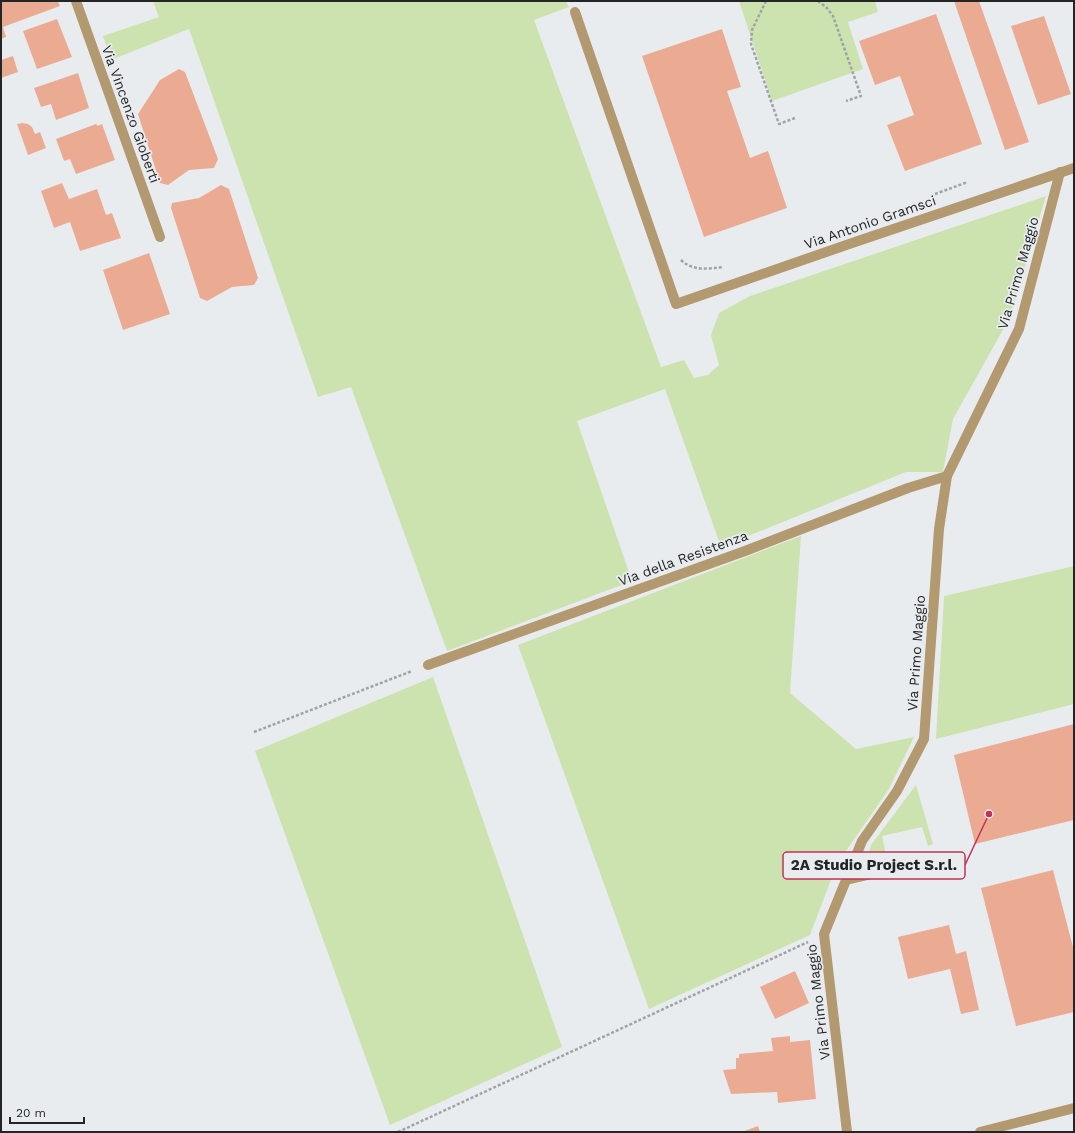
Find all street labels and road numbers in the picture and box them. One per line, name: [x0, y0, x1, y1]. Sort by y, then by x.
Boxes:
street label: Via Vincenzo Gioberti: [99, 43, 163, 185]
street label: Via Antonio Gramsci: [802, 192, 938, 252]
street label: Via Primo Maggio: [994, 215, 1042, 331]
street label: Via della Resistenza: [616, 527, 750, 589]
street label: Via Primo Maggio: [904, 594, 928, 712]
street label: Via Primo Maggio: [803, 943, 833, 1061]

